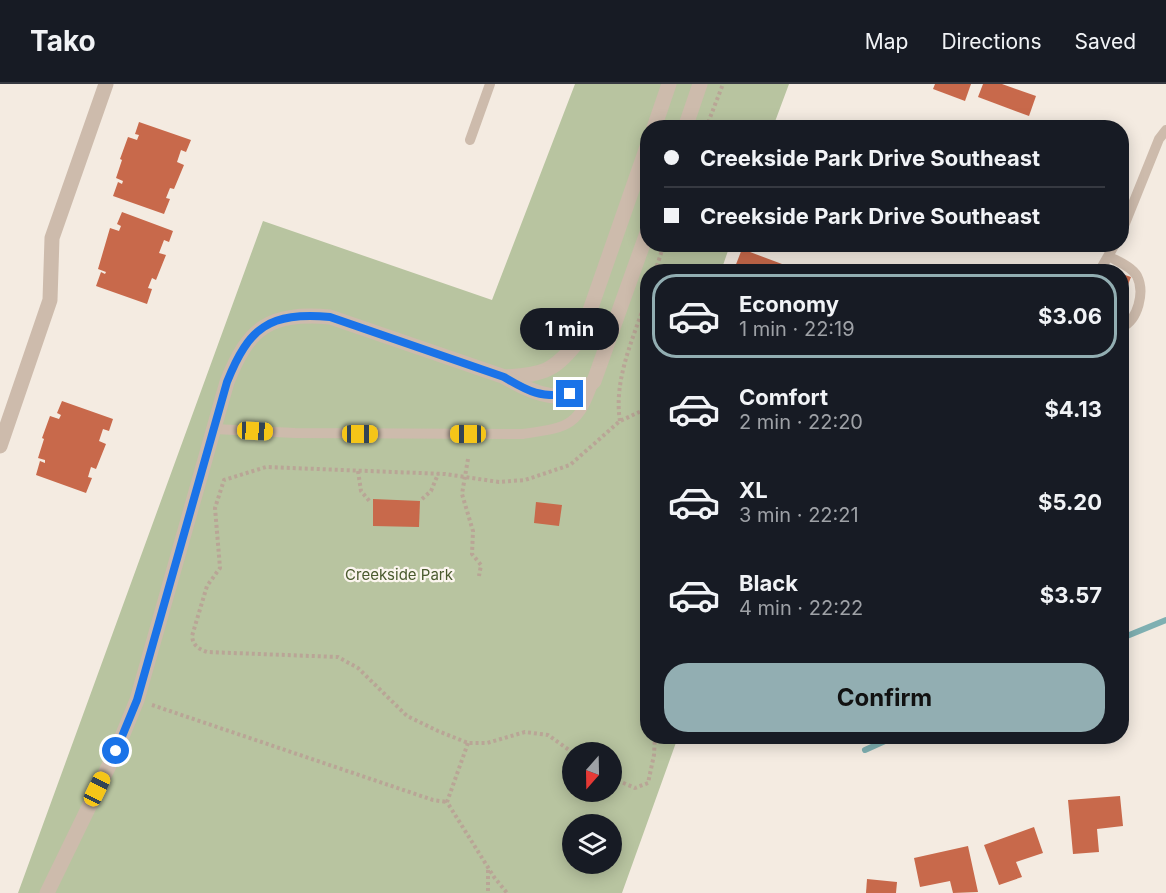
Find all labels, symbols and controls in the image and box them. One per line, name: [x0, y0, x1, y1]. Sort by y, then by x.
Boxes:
text: Tako: [30, 24, 96, 58]
text: Map: [865, 29, 908, 54]
text: Directions: [941, 29, 1042, 54]
text: Saved: [1075, 29, 1136, 54]
text: Creekside Park Drive Southeast: [700, 145, 1040, 171]
text: Creekside Park Drive Southeast: [700, 203, 1040, 229]
icon: car: [667, 289, 721, 343]
text: Economy: [739, 291, 839, 317]
text: $3.06: [1038, 303, 1102, 329]
callout: 1 min: [520, 307, 620, 349]
text: 1 min: [545, 317, 594, 341]
text: 1 min · 22:19: [739, 317, 855, 341]
route end: [556, 380, 583, 407]
icon: car: [667, 382, 721, 436]
text: Comfort: [739, 384, 828, 410]
text: $4.13: [1044, 396, 1102, 422]
text: 2 min · 22:20: [739, 410, 863, 434]
car: [237, 421, 273, 441]
car: [342, 425, 378, 443]
car: [450, 425, 486, 443]
icon: car: [667, 475, 721, 529]
text: XL: [739, 477, 768, 503]
text: $5.20: [1038, 489, 1102, 515]
text: 3 min · 22:21: [739, 503, 859, 527]
park label: Creekside Park: [345, 565, 454, 584]
icon: car: [667, 568, 721, 622]
text: Black: [739, 570, 798, 596]
text: $3.57: [1040, 582, 1102, 608]
text: 4 min · 22:22: [739, 596, 863, 620]
button: Confirm: [664, 663, 1105, 732]
route start: [102, 737, 129, 764]
north arrow: [562, 742, 622, 802]
map controls: [562, 742, 622, 874]
car: [81, 769, 113, 809]
button: layers: [562, 814, 622, 874]

